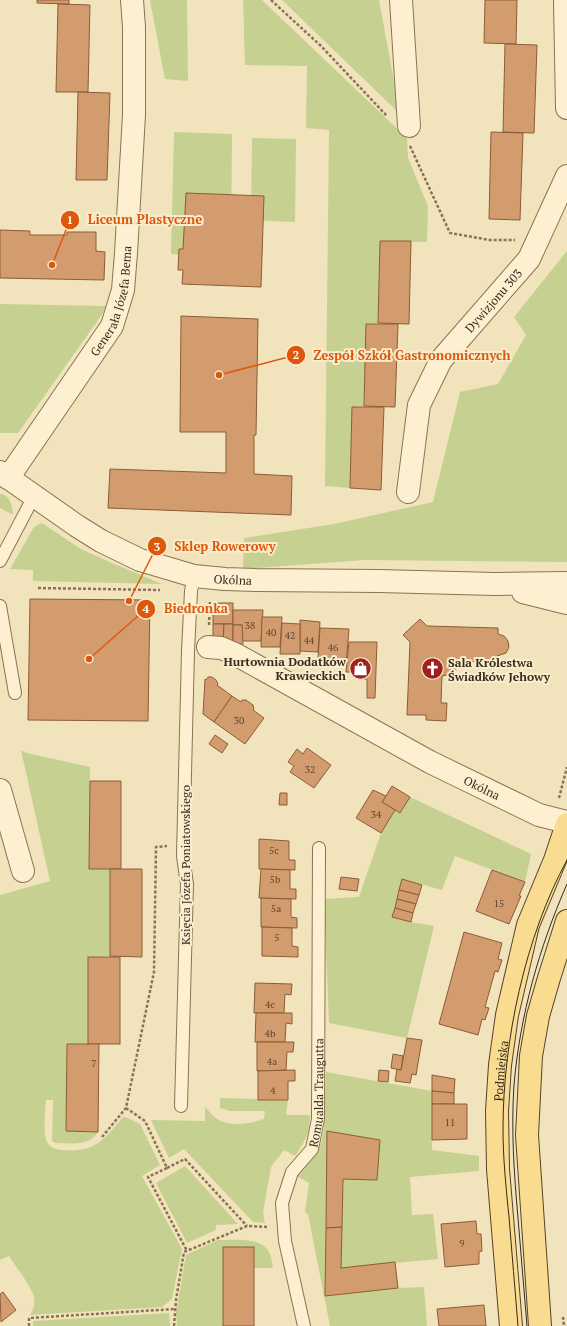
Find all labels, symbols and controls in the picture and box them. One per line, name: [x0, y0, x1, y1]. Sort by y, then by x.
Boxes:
callout: Liceum Plastyczne: [60, 207, 210, 232]
text: Liceum Plastyczne: [88, 210, 202, 228]
text: 1: [67, 212, 73, 227]
street label: Generała Józefa Bema: [86, 245, 134, 359]
street label: Dywizjonu 303: [461, 265, 525, 335]
callout: Zespół Szkół Gastronomicznych: [286, 343, 519, 368]
text: Zespół Szkół Gastronomicznych: [313, 346, 511, 364]
text: 2: [293, 347, 300, 362]
callout: Sklep Rowerowy: [147, 534, 284, 559]
text: Sklep Rowerowy: [174, 537, 277, 555]
text: 3: [154, 539, 161, 554]
street label: Okólna: [213, 570, 252, 587]
callout: Biedronka: [136, 596, 236, 621]
text: Biedronka: [164, 599, 229, 617]
text: 4: [143, 601, 150, 616]
house number: 38: [245, 619, 255, 632]
house number: 40: [266, 626, 276, 639]
house number: 42: [285, 629, 295, 642]
house number: 44: [304, 634, 315, 647]
house number: 46: [328, 641, 339, 654]
place label: Hurtownia Dodatków Krawieckich: [223, 654, 347, 683]
shop icon: Hurtownia Dodatków Krawieckich: [348, 655, 374, 681]
place label: Sala Królestwa Świadków Jehowy: [448, 655, 551, 684]
church icon: Sala Królestwa Świadków Jehowy: [419, 656, 445, 682]
house number: 30: [234, 714, 244, 727]
house number: 32: [305, 763, 315, 776]
street label: Okólna: [461, 772, 503, 802]
street label: Księcia Józefa Poniatowskiego: [178, 785, 193, 945]
house number: 34: [371, 808, 382, 821]
house number: 5c: [269, 844, 279, 857]
house number: 5b: [270, 873, 281, 886]
house number: 15: [494, 897, 504, 910]
house number: 5a: [271, 902, 281, 915]
house number: 5: [274, 931, 280, 944]
house number: 4c: [265, 998, 275, 1011]
house number: 4b: [265, 1027, 276, 1040]
street label: Romualda Traugutta: [305, 1038, 326, 1149]
street label: Podmiejska: [490, 1039, 511, 1102]
house number: 4a: [267, 1055, 277, 1068]
house number: 7: [91, 1057, 97, 1070]
house number: 4: [270, 1084, 276, 1097]
house number: 11: [445, 1116, 455, 1129]
house number: 9: [459, 1237, 465, 1250]

